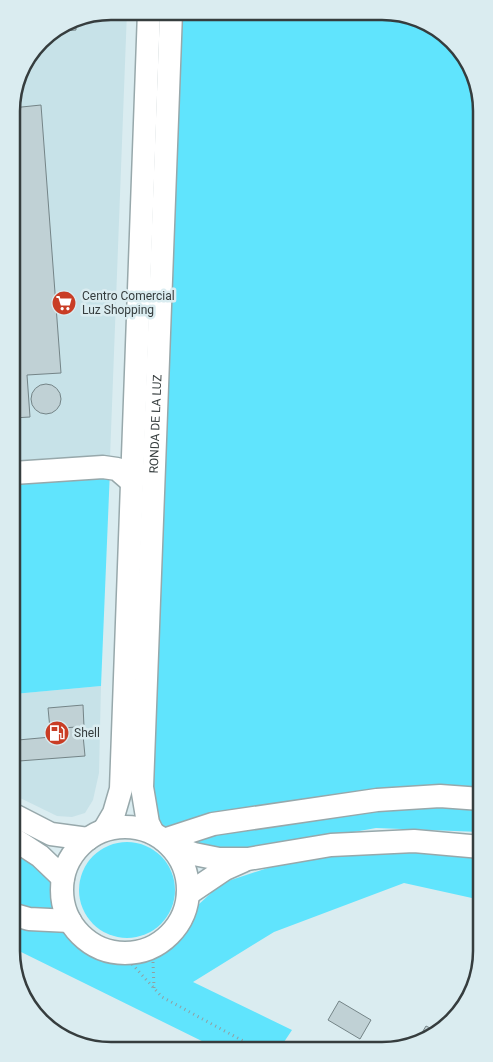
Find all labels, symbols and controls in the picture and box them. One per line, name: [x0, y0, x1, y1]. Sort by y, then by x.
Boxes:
place label: Centro Comercial Luz Shopping: [82, 289, 175, 317]
supermarket icon: Centro Comercial Luz Shopping: [51, 290, 77, 316]
street label: RONDA DE LA LUZ: [147, 374, 164, 474]
fuel station icon: Shell: [44, 720, 70, 746]
place label: Shell: [74, 726, 100, 740]

